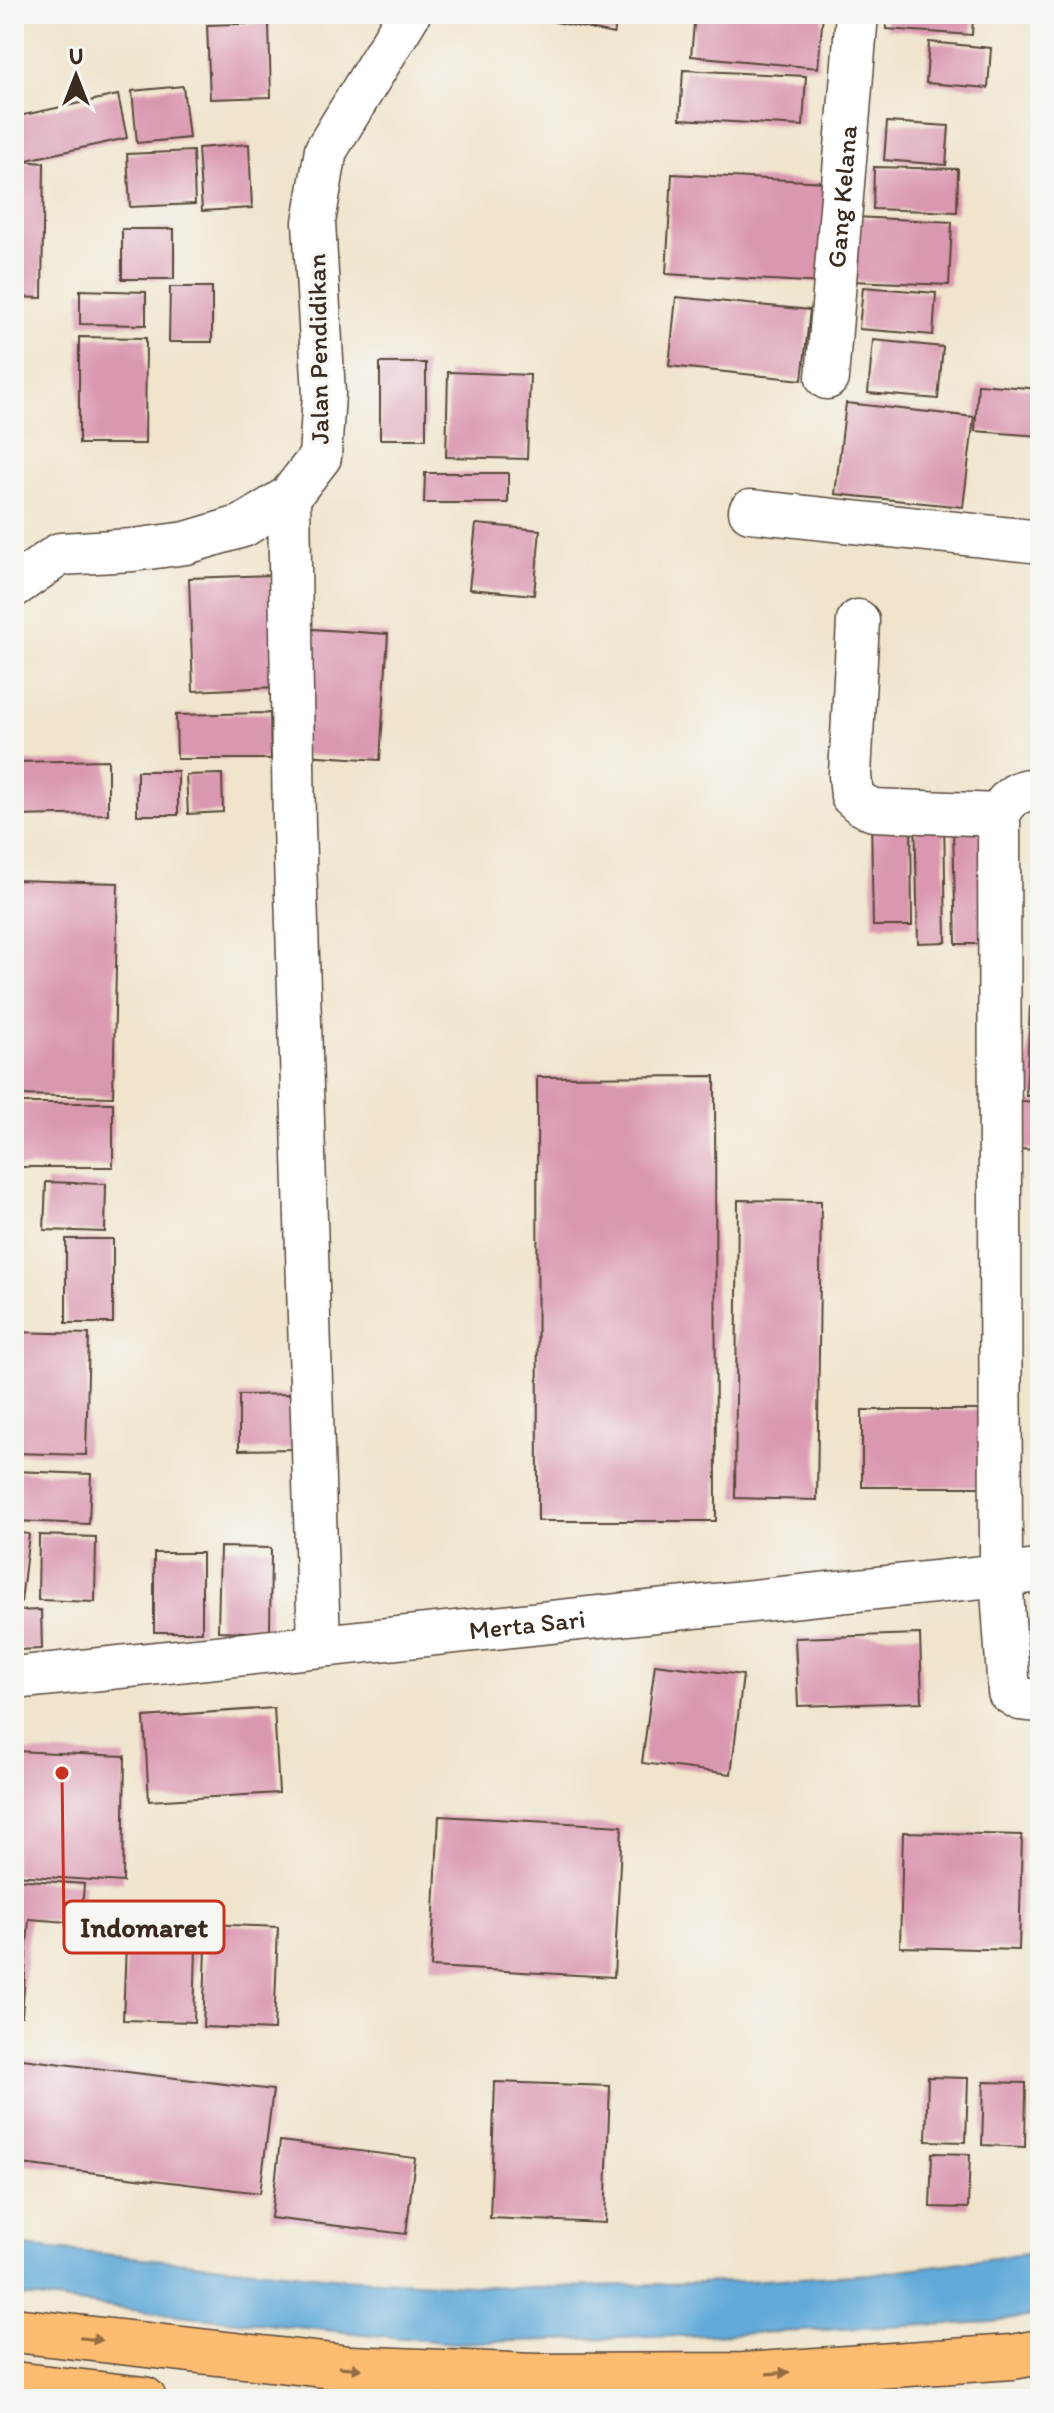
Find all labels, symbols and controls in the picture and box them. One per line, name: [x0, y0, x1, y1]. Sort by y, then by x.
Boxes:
north arrow: [36, 36, 116, 116]
text: U: [69, 43, 83, 70]
street label: Gang Kelana: [820, 124, 864, 269]
street label: Jalan Pendidikan: [300, 253, 336, 445]
street label: Merta Sari: [468, 1603, 587, 1646]
callout: Indomaret: [64, 1901, 224, 1953]
text: Indomaret: [80, 1910, 209, 1944]
one-way arrow: [79, 2332, 104, 2345]
one-way arrow: [338, 2362, 363, 2375]
one-way arrow: [765, 2366, 790, 2379]

